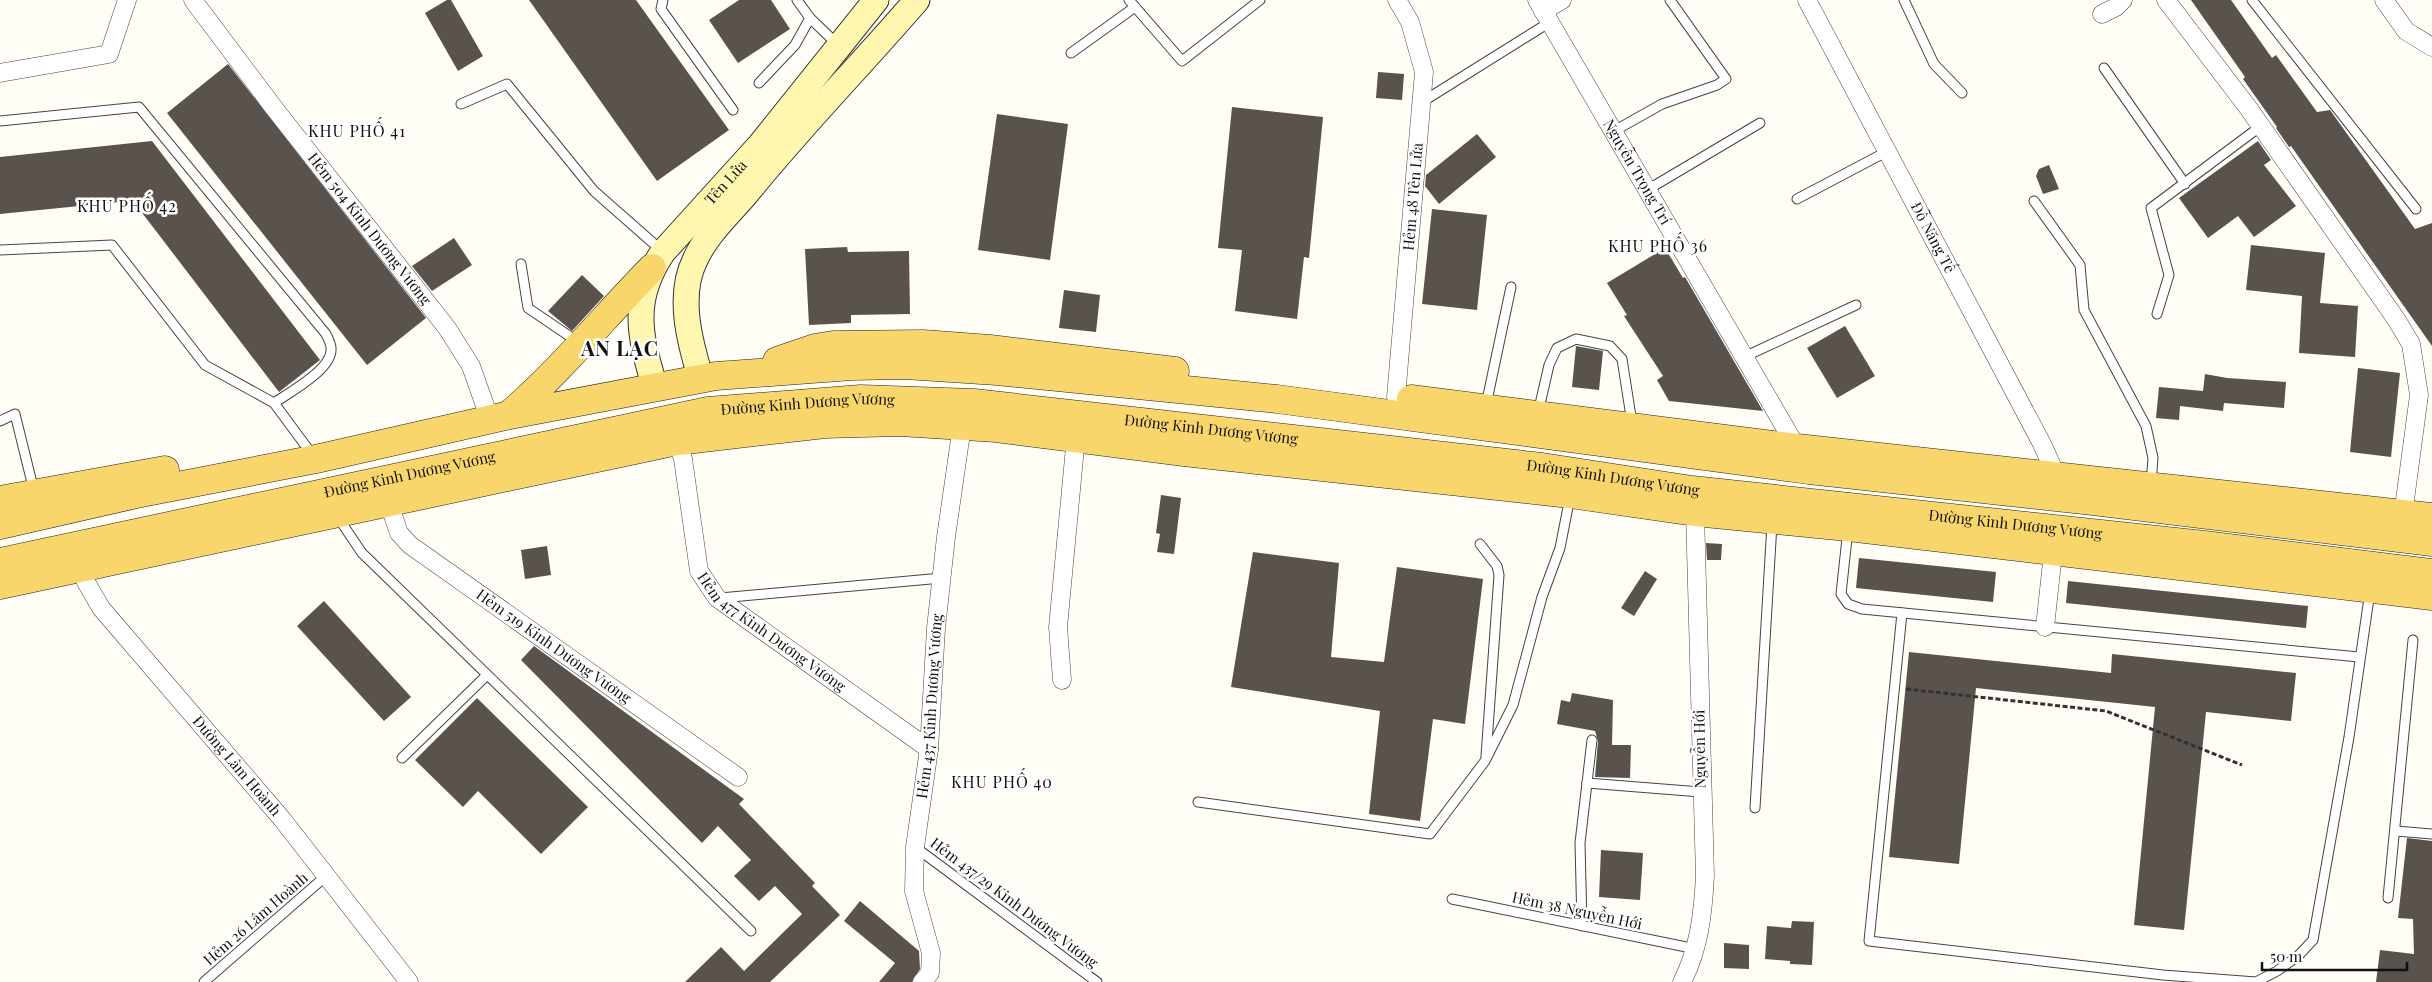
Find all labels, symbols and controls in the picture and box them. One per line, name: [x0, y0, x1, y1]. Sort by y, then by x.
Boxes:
street label: Nguyễn Trọng Trí: [1599, 115, 1677, 229]
district label: KHU PHỐ 41: [308, 116, 406, 141]
street label: Hẻm 48 Tên Lửa: [1398, 141, 1427, 251]
street label: Hẻm 504 Kinh Dương Vương: [304, 148, 436, 309]
street label: Tên Lửa: [700, 155, 751, 209]
district label: KHU PHỐ 42: [77, 191, 177, 216]
street label: Đỗ Năng Tế: [1907, 198, 1962, 276]
district label: KHU PHỐ 36: [1608, 231, 1708, 256]
district label: AN LẠC: [580, 334, 659, 361]
street label: Đường Kinh Dương Vương: [720, 388, 895, 419]
street label: Đường Kinh Dương Vương: [1123, 409, 1299, 448]
street label: Đường Kinh Dương Vương: [322, 446, 497, 502]
street label: Đường Kinh Dương Vương: [1526, 454, 1701, 500]
street label: Đường Kinh Dương Vương: [1928, 504, 2103, 543]
street label: Hẻm 477 Kinh Dương Vương: [693, 568, 850, 696]
street label: Hẻm 519 Kinh Dương Vương: [473, 584, 636, 707]
street label: Hẻm 437 Kinh Dương Vương: [911, 613, 947, 800]
street label: Nguyễn Hới: [1688, 709, 1710, 788]
street label: Đường Lâm Hoành: [189, 711, 286, 820]
district label: KHU PHỐ 40: [951, 767, 1053, 792]
street label: Hẻm 437/29 Kinh Dương Vương: [927, 832, 1103, 972]
street label: Hẻm 26 Lâm Hoành: [199, 867, 312, 969]
street label: Hẻm 38 Nguyễn Hới: [1510, 886, 1645, 934]
scale bar: [2262, 940, 2407, 972]
text: 50 m: [2270, 946, 2303, 966]

